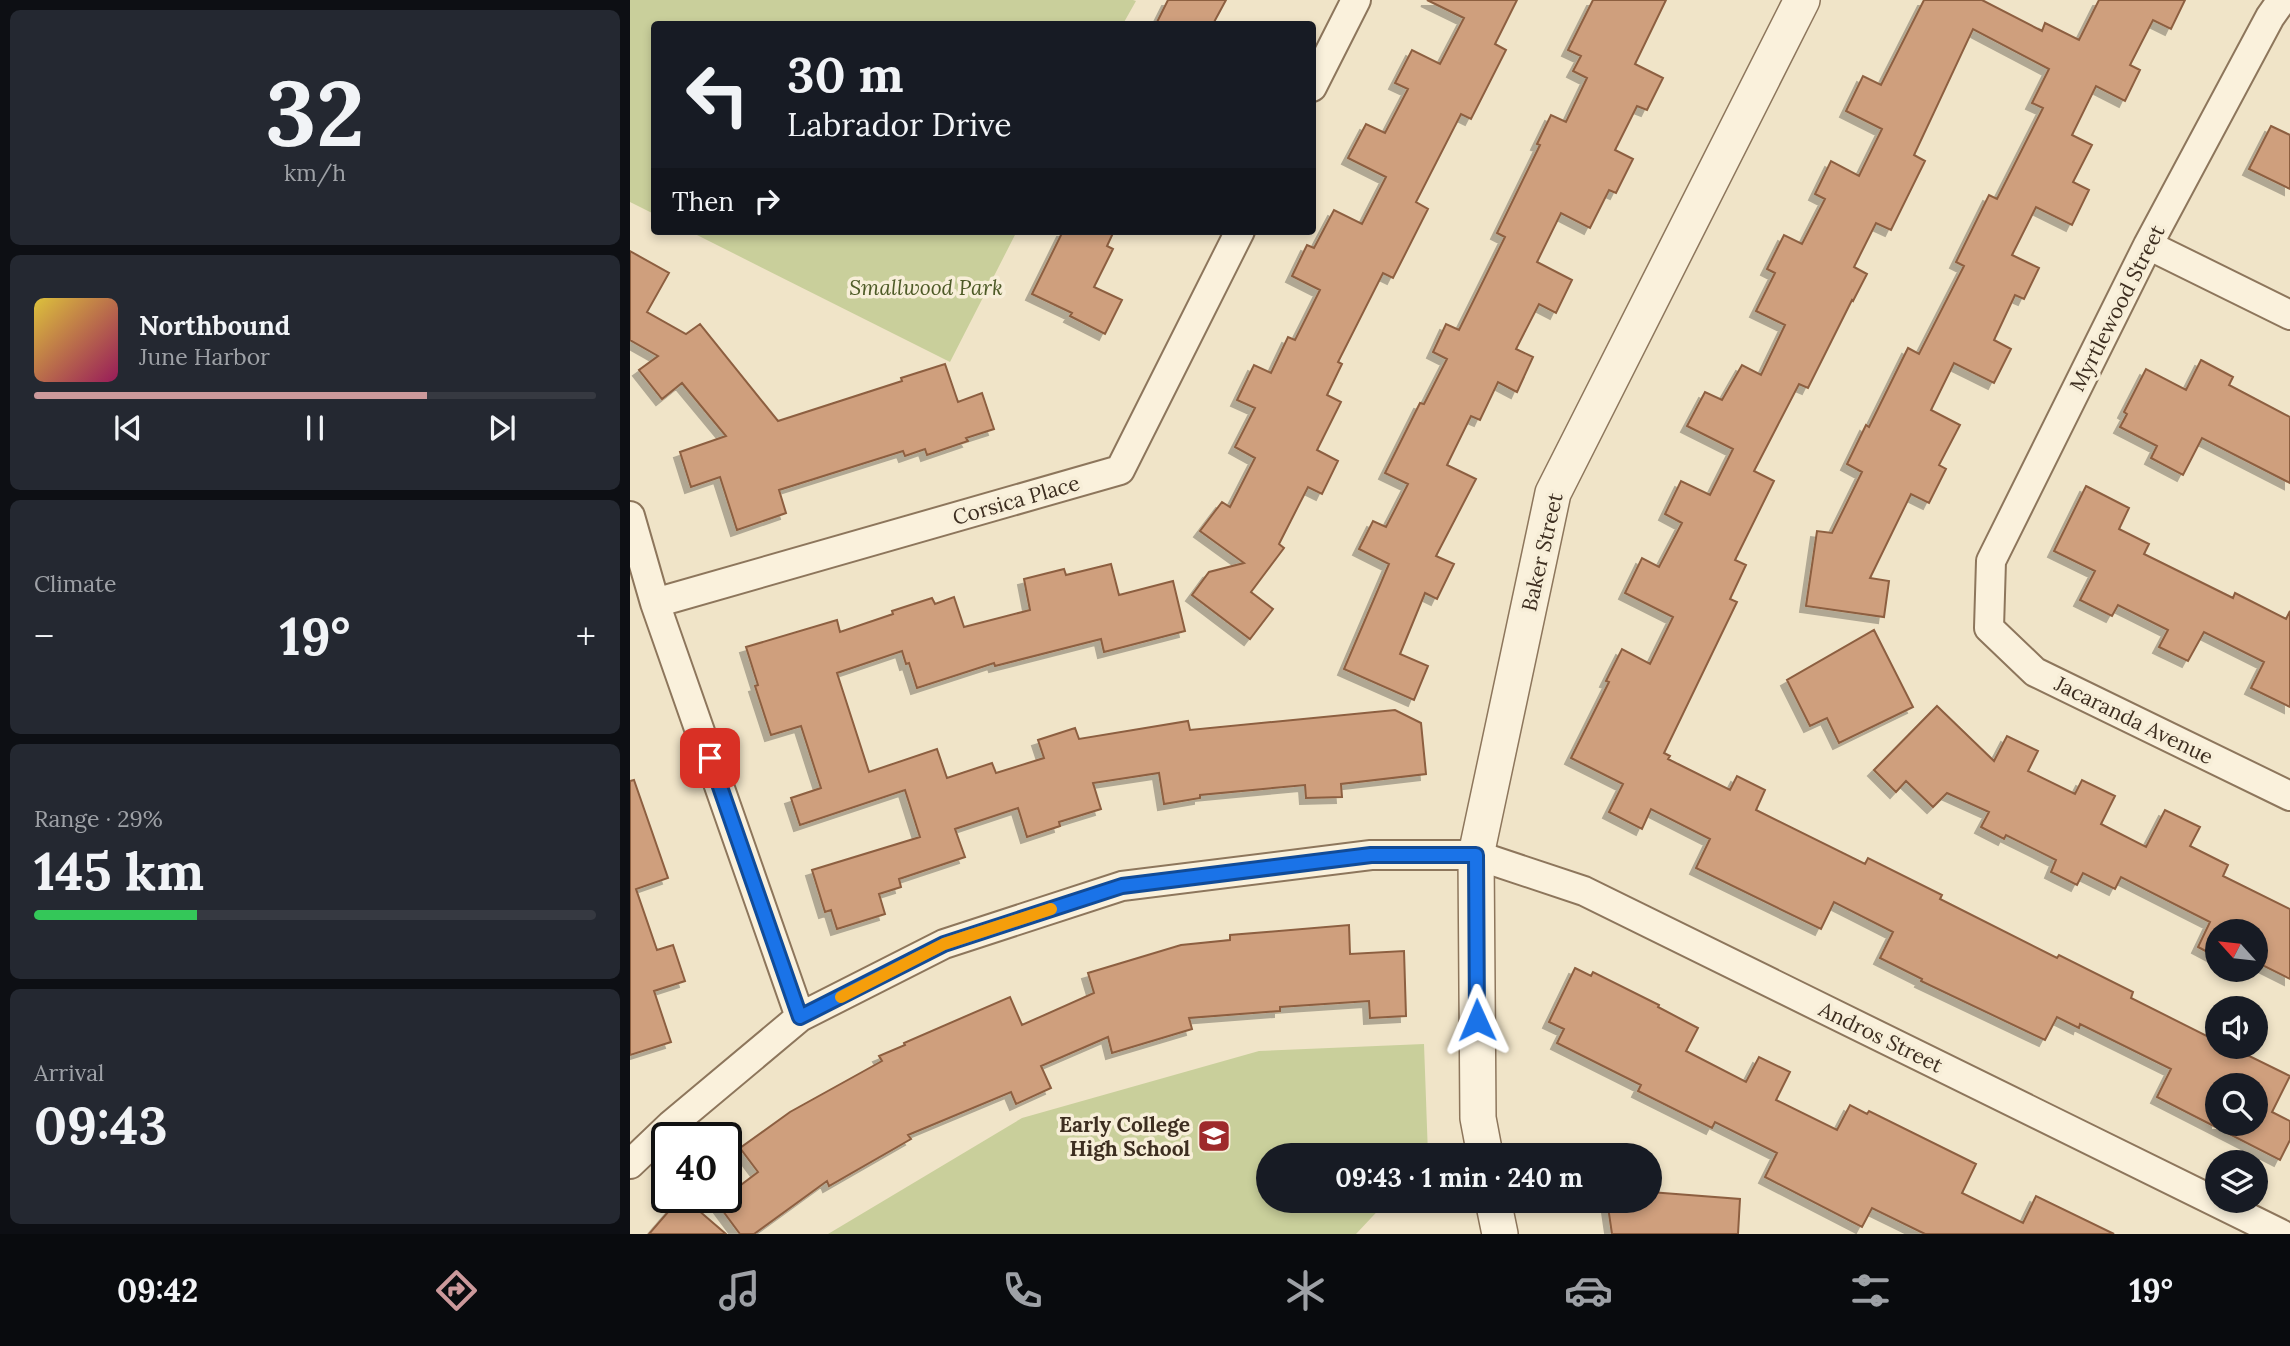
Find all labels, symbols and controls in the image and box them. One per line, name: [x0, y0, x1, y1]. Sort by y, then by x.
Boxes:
text: 30 m: [787, 43, 904, 105]
icon: left: [672, 49, 763, 140]
text: 32: [265, 54, 365, 171]
text: Labrador Drive: [787, 104, 1012, 145]
text: km/h: [284, 158, 346, 187]
icon: right: [748, 182, 786, 220]
text: Then: [672, 185, 734, 218]
street label: Myrtlewood Street: [2063, 219, 2171, 396]
park label: Smallwood Park: [849, 274, 1003, 301]
text: Northbound: [139, 309, 290, 342]
text: June Harbor: [139, 342, 270, 371]
icon: previous: [109, 409, 147, 447]
icon: pause: [296, 409, 334, 447]
icon: next: [483, 409, 521, 447]
street label: Corsica Place: [949, 469, 1083, 531]
street label: Baker Street: [1515, 489, 1569, 614]
text: Climate: [34, 569, 116, 598]
text: 19°: [280, 603, 350, 669]
text: −: [34, 612, 54, 660]
text: +: [576, 612, 596, 660]
street label: Jacaranda Avenue: [2049, 669, 2218, 770]
pin: [680, 728, 740, 788]
icon: arrive: [691, 739, 729, 777]
text: Range · 29%: [34, 804, 163, 833]
text: 145 km: [34, 838, 204, 904]
north arrow: [2205, 919, 2268, 982]
map controls: [2205, 919, 2268, 1213]
position arrow: [1440, 983, 1514, 1057]
street label: Andros Street: [1814, 995, 1948, 1079]
button: sound: [2205, 996, 2268, 1059]
text: Arrival: [34, 1058, 104, 1087]
button: search: [2205, 1073, 2268, 1136]
text: 09:43: [34, 1092, 168, 1158]
place label: Early College High School: [1059, 1111, 1190, 1162]
school or university icon: Early College High School: [1195, 1117, 1233, 1155]
speed limit sign: 40: [651, 1122, 742, 1213]
button: layers: [2205, 1150, 2268, 1213]
text: 09:43 · 1 min · 240 m: [1335, 1161, 1583, 1194]
icon: directions: [432, 1266, 481, 1315]
icon: music: [715, 1266, 764, 1315]
icon: phone: [998, 1266, 1047, 1315]
icon: climate: [1281, 1266, 1330, 1315]
icon: car: [1564, 1266, 1613, 1315]
icon: filters: [1846, 1266, 1895, 1315]
text: 09:42: [117, 1270, 198, 1311]
text: 19°: [2129, 1270, 2173, 1311]

